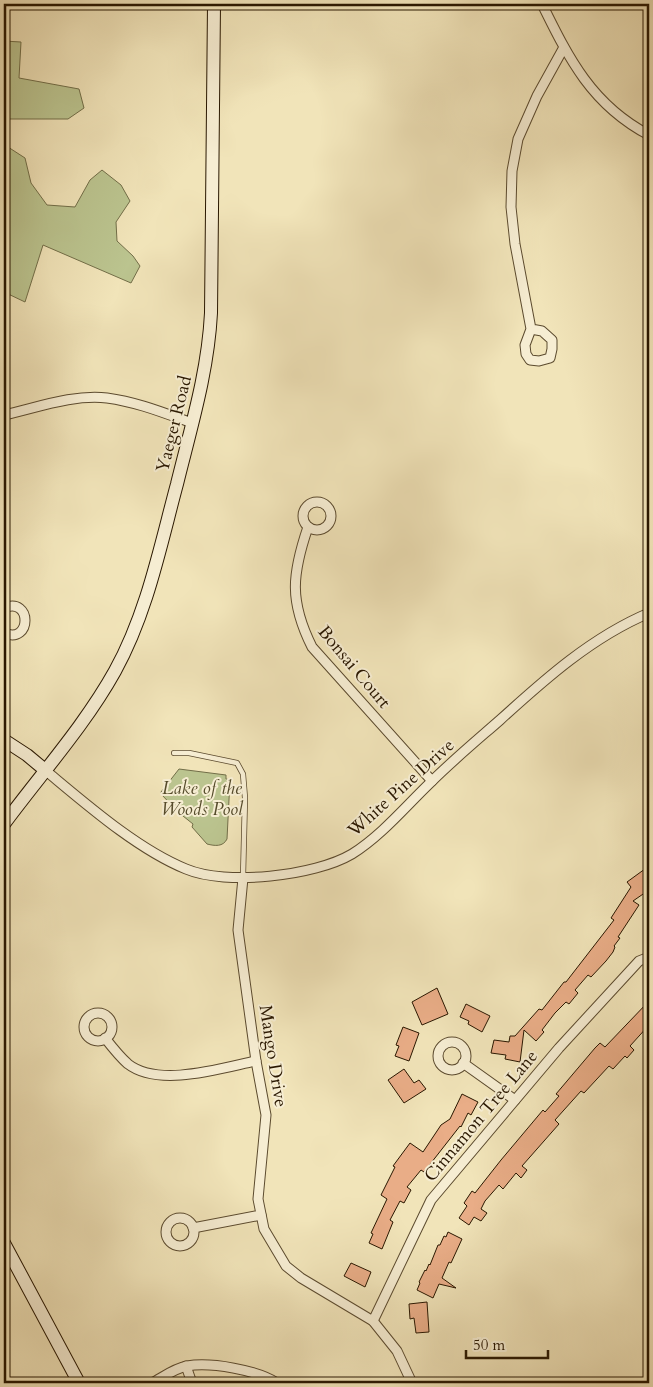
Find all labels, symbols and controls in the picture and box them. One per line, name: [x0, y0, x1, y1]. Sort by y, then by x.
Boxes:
street label: Yaeger Road: [150, 373, 198, 475]
street label: Bonsai Court: [312, 620, 396, 714]
street label: White Pine Drive: [341, 733, 460, 843]
park label: Lake of the Woods Pool: [161, 776, 244, 822]
street label: Mango Drive: [253, 1003, 293, 1109]
street label: Cinnamon Tree Lane: [418, 1045, 544, 1187]
scale bar: [466, 1327, 548, 1359]
text: 50 m: [473, 1335, 505, 1355]

